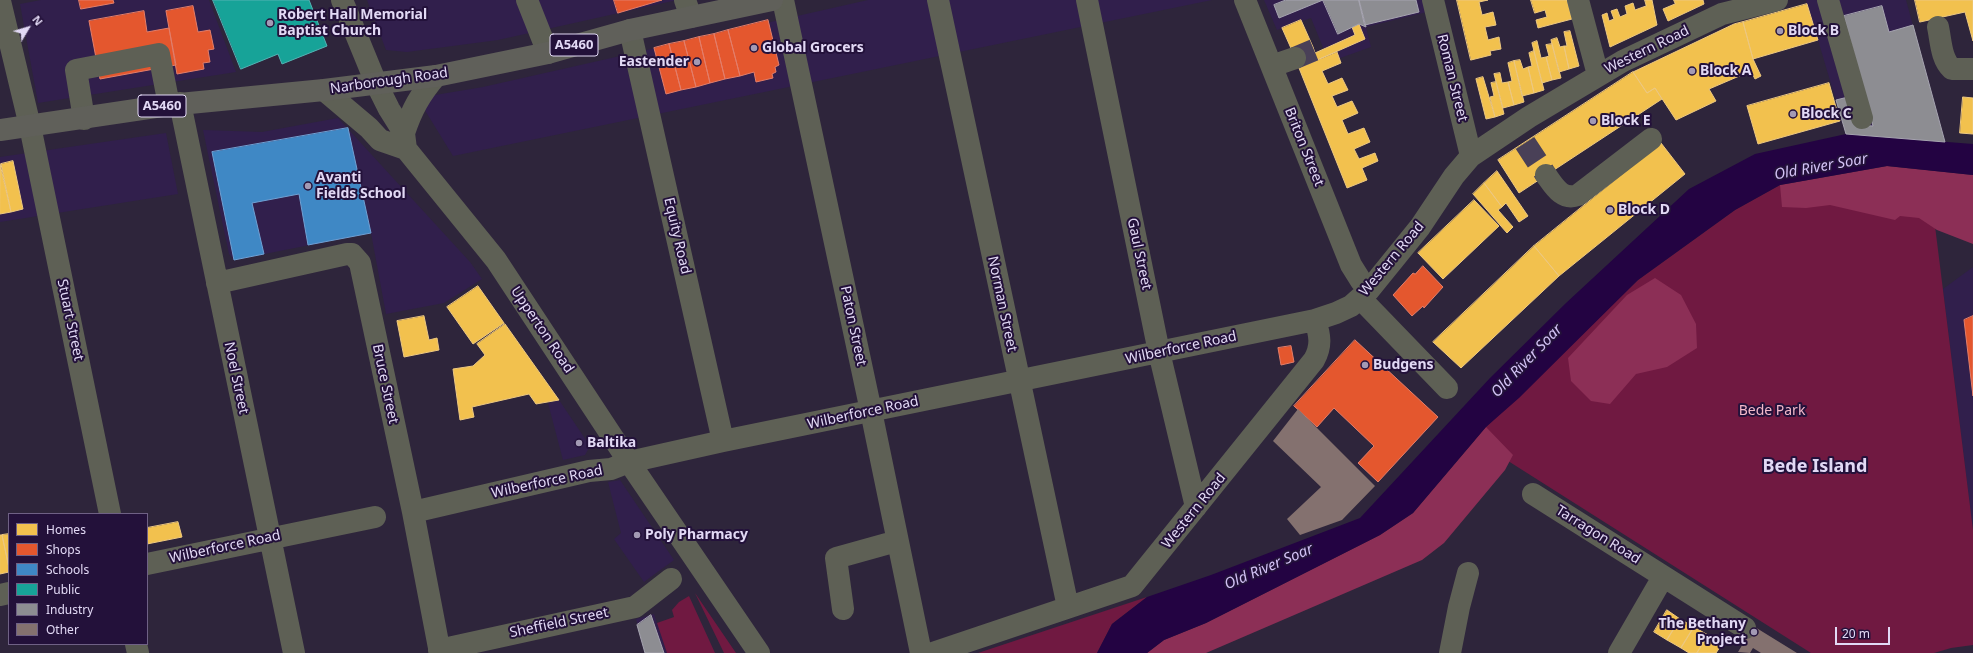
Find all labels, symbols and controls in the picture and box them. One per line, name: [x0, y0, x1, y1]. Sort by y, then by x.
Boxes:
place label: Robert Hall Memorial Baptist Church: [278, 7, 427, 40]
north arrow: [8, 8, 48, 48]
text: N: [29, 12, 47, 28]
marker: Robert Hall Memorial Baptist Church: [265, 18, 275, 28]
street label: Western Road: [1602, 22, 1692, 78]
place label: Block B: [1788, 23, 1839, 39]
marker: Block B: [1775, 26, 1785, 36]
street label: Roman Street: [1433, 33, 1471, 123]
road number: A5460: [550, 34, 598, 56]
place label: Global Grocers: [762, 40, 864, 56]
marker: Global Grocers: [749, 43, 759, 53]
place label: Eastender: [619, 54, 689, 70]
marker: Eastender: [692, 57, 702, 67]
place label: Block A: [1700, 63, 1751, 79]
street label: Narborough Road: [329, 64, 449, 98]
marker: Block A: [1687, 66, 1697, 76]
road number: A5460: [138, 95, 186, 117]
street label: Briton Street: [1281, 105, 1327, 189]
place label: Block C: [1801, 106, 1852, 122]
marker: Block C: [1788, 109, 1798, 119]
place label: Block E: [1601, 113, 1651, 129]
marker: Block E: [1588, 116, 1598, 126]
water label: Old River Soar: [1773, 150, 1869, 184]
place label: Avanti Fields School: [316, 170, 406, 202]
marker: Avanti Fields School: [303, 181, 313, 191]
street label: Equity Road: [660, 196, 694, 276]
place label: Block D: [1618, 202, 1670, 218]
marker: Block D: [1605, 205, 1615, 215]
street label: Gaul Street: [1123, 217, 1155, 291]
street label: Western Road: [1356, 218, 1428, 300]
street label: Norman Street: [984, 255, 1020, 353]
street label: Stuart Street: [53, 278, 87, 362]
street label: Upperton Road: [507, 284, 577, 376]
street label: Paton Street: [836, 285, 870, 367]
water label: Old River Soar: [1488, 321, 1566, 401]
street label: Wilberforce Road: [1124, 328, 1238, 368]
street label: Noel Street: [220, 340, 252, 416]
street label: Bruce Street: [368, 343, 402, 425]
place label: Budgens: [1373, 357, 1434, 373]
marker: Budgens: [1360, 360, 1370, 370]
street label: Wilberforce Road: [806, 393, 920, 433]
park label: Bede Park: [1739, 403, 1805, 419]
place label: Baltika: [587, 435, 636, 451]
marker: Baltika: [574, 438, 584, 448]
district label: Bede Island: [1763, 456, 1867, 478]
street label: Wilberforce Road: [490, 462, 604, 502]
street label: Western Road: [1159, 470, 1229, 552]
street label: Tarragon Road: [1553, 502, 1643, 568]
legend: [8, 513, 148, 645]
text: Homes: [46, 521, 86, 538]
street label: Wilberforce Road: [168, 527, 282, 567]
place label: Poly Pharmacy: [645, 527, 748, 543]
marker: Poly Pharmacy: [632, 530, 642, 540]
water label: Old River Soar: [1222, 540, 1316, 594]
text: Shops: [46, 541, 80, 558]
text: Schools: [46, 561, 89, 578]
text: Public: [46, 581, 80, 598]
text: Industry: [46, 601, 93, 618]
street label: Sheffield Street: [508, 604, 610, 642]
place label: The Bethany Project: [1659, 616, 1746, 648]
scale bar: [1837, 619, 1892, 645]
text: Other: [46, 621, 79, 638]
text: 20 m: [1842, 625, 1870, 642]
marker: The Bethany Project: [1749, 627, 1759, 637]

